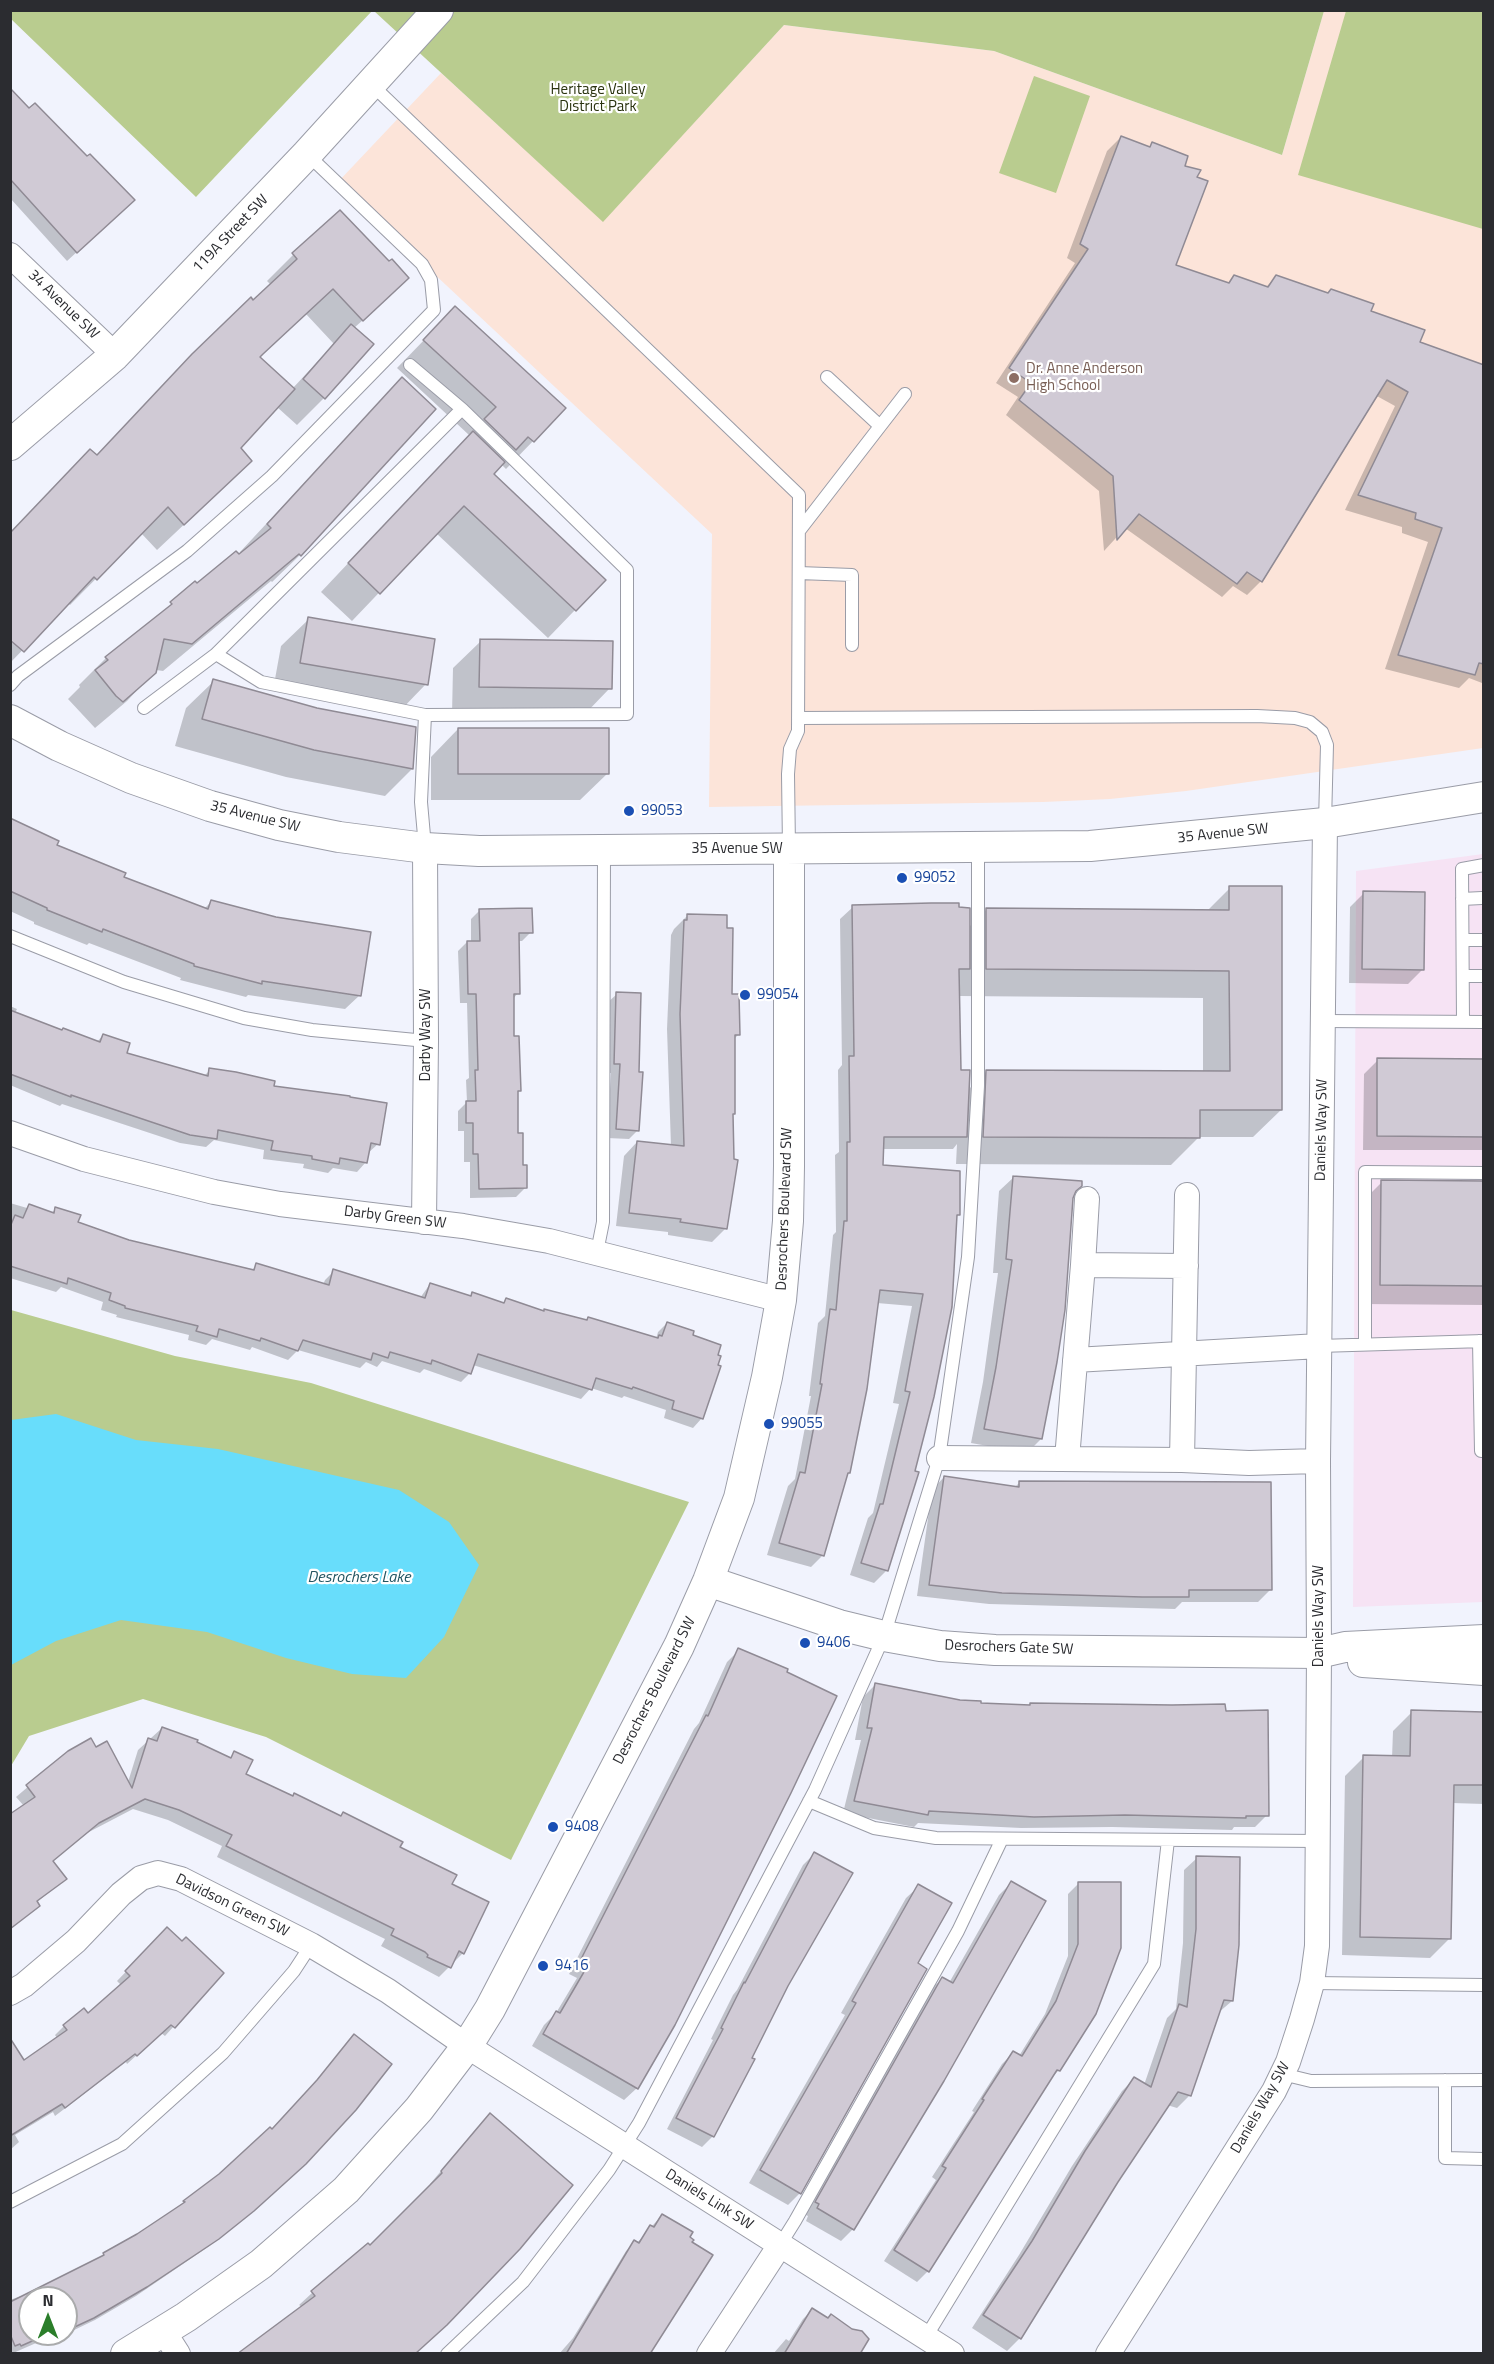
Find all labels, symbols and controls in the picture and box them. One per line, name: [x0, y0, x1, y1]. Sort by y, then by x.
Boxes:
park label: Heritage Valley District Park: [551, 81, 645, 116]
street label: 119A Street SW: [190, 191, 272, 277]
street label: 34 Avenue SW: [24, 267, 102, 343]
place label: Dr. Anne Anderson High School: [1026, 360, 1143, 395]
marker: Dr. Anne Anderson High School: [1007, 371, 1021, 385]
street label: 35 Avenue SW: [208, 797, 302, 837]
place label: 99053: [641, 802, 683, 820]
marker: 99053: [622, 804, 636, 818]
street label: 35 Avenue SW: [1176, 820, 1270, 848]
street label: 35 Avenue SW: [691, 840, 783, 858]
place label: 99052: [914, 869, 956, 887]
marker: 99052: [895, 871, 909, 885]
place label: 99054: [757, 986, 799, 1004]
street label: Darby Way SW: [417, 988, 435, 1082]
marker: 99054: [738, 988, 752, 1002]
street label: Daniels Way SW: [1312, 1079, 1332, 1181]
street label: Desrochers Boulevard SW: [773, 1127, 797, 1291]
street label: Darby Green SW: [343, 1203, 447, 1233]
place label: 99055: [781, 1415, 823, 1433]
marker: 99055: [762, 1417, 776, 1431]
street label: Daniels Way SW: [1310, 1565, 1328, 1667]
water label: Desrochers Lake: [307, 1568, 411, 1588]
street label: Desrochers Boulevard SW: [610, 1614, 700, 1768]
place label: 9406: [817, 1634, 851, 1652]
marker: 9406: [798, 1636, 812, 1650]
street label: Desrochers Gate SW: [944, 1637, 1074, 1659]
place label: 9408: [565, 1818, 599, 1836]
marker: 9408: [546, 1820, 560, 1834]
street label: Davidson Green SW: [172, 1871, 292, 1941]
place label: 9416: [555, 1957, 589, 1975]
marker: 9416: [536, 1959, 550, 1973]
street label: Daniels Way SW: [1228, 2059, 1294, 2157]
street label: Daniels Link SW: [662, 2166, 756, 2234]
north arrow: [18, 2286, 78, 2346]
text: N: [42, 2288, 54, 2312]

